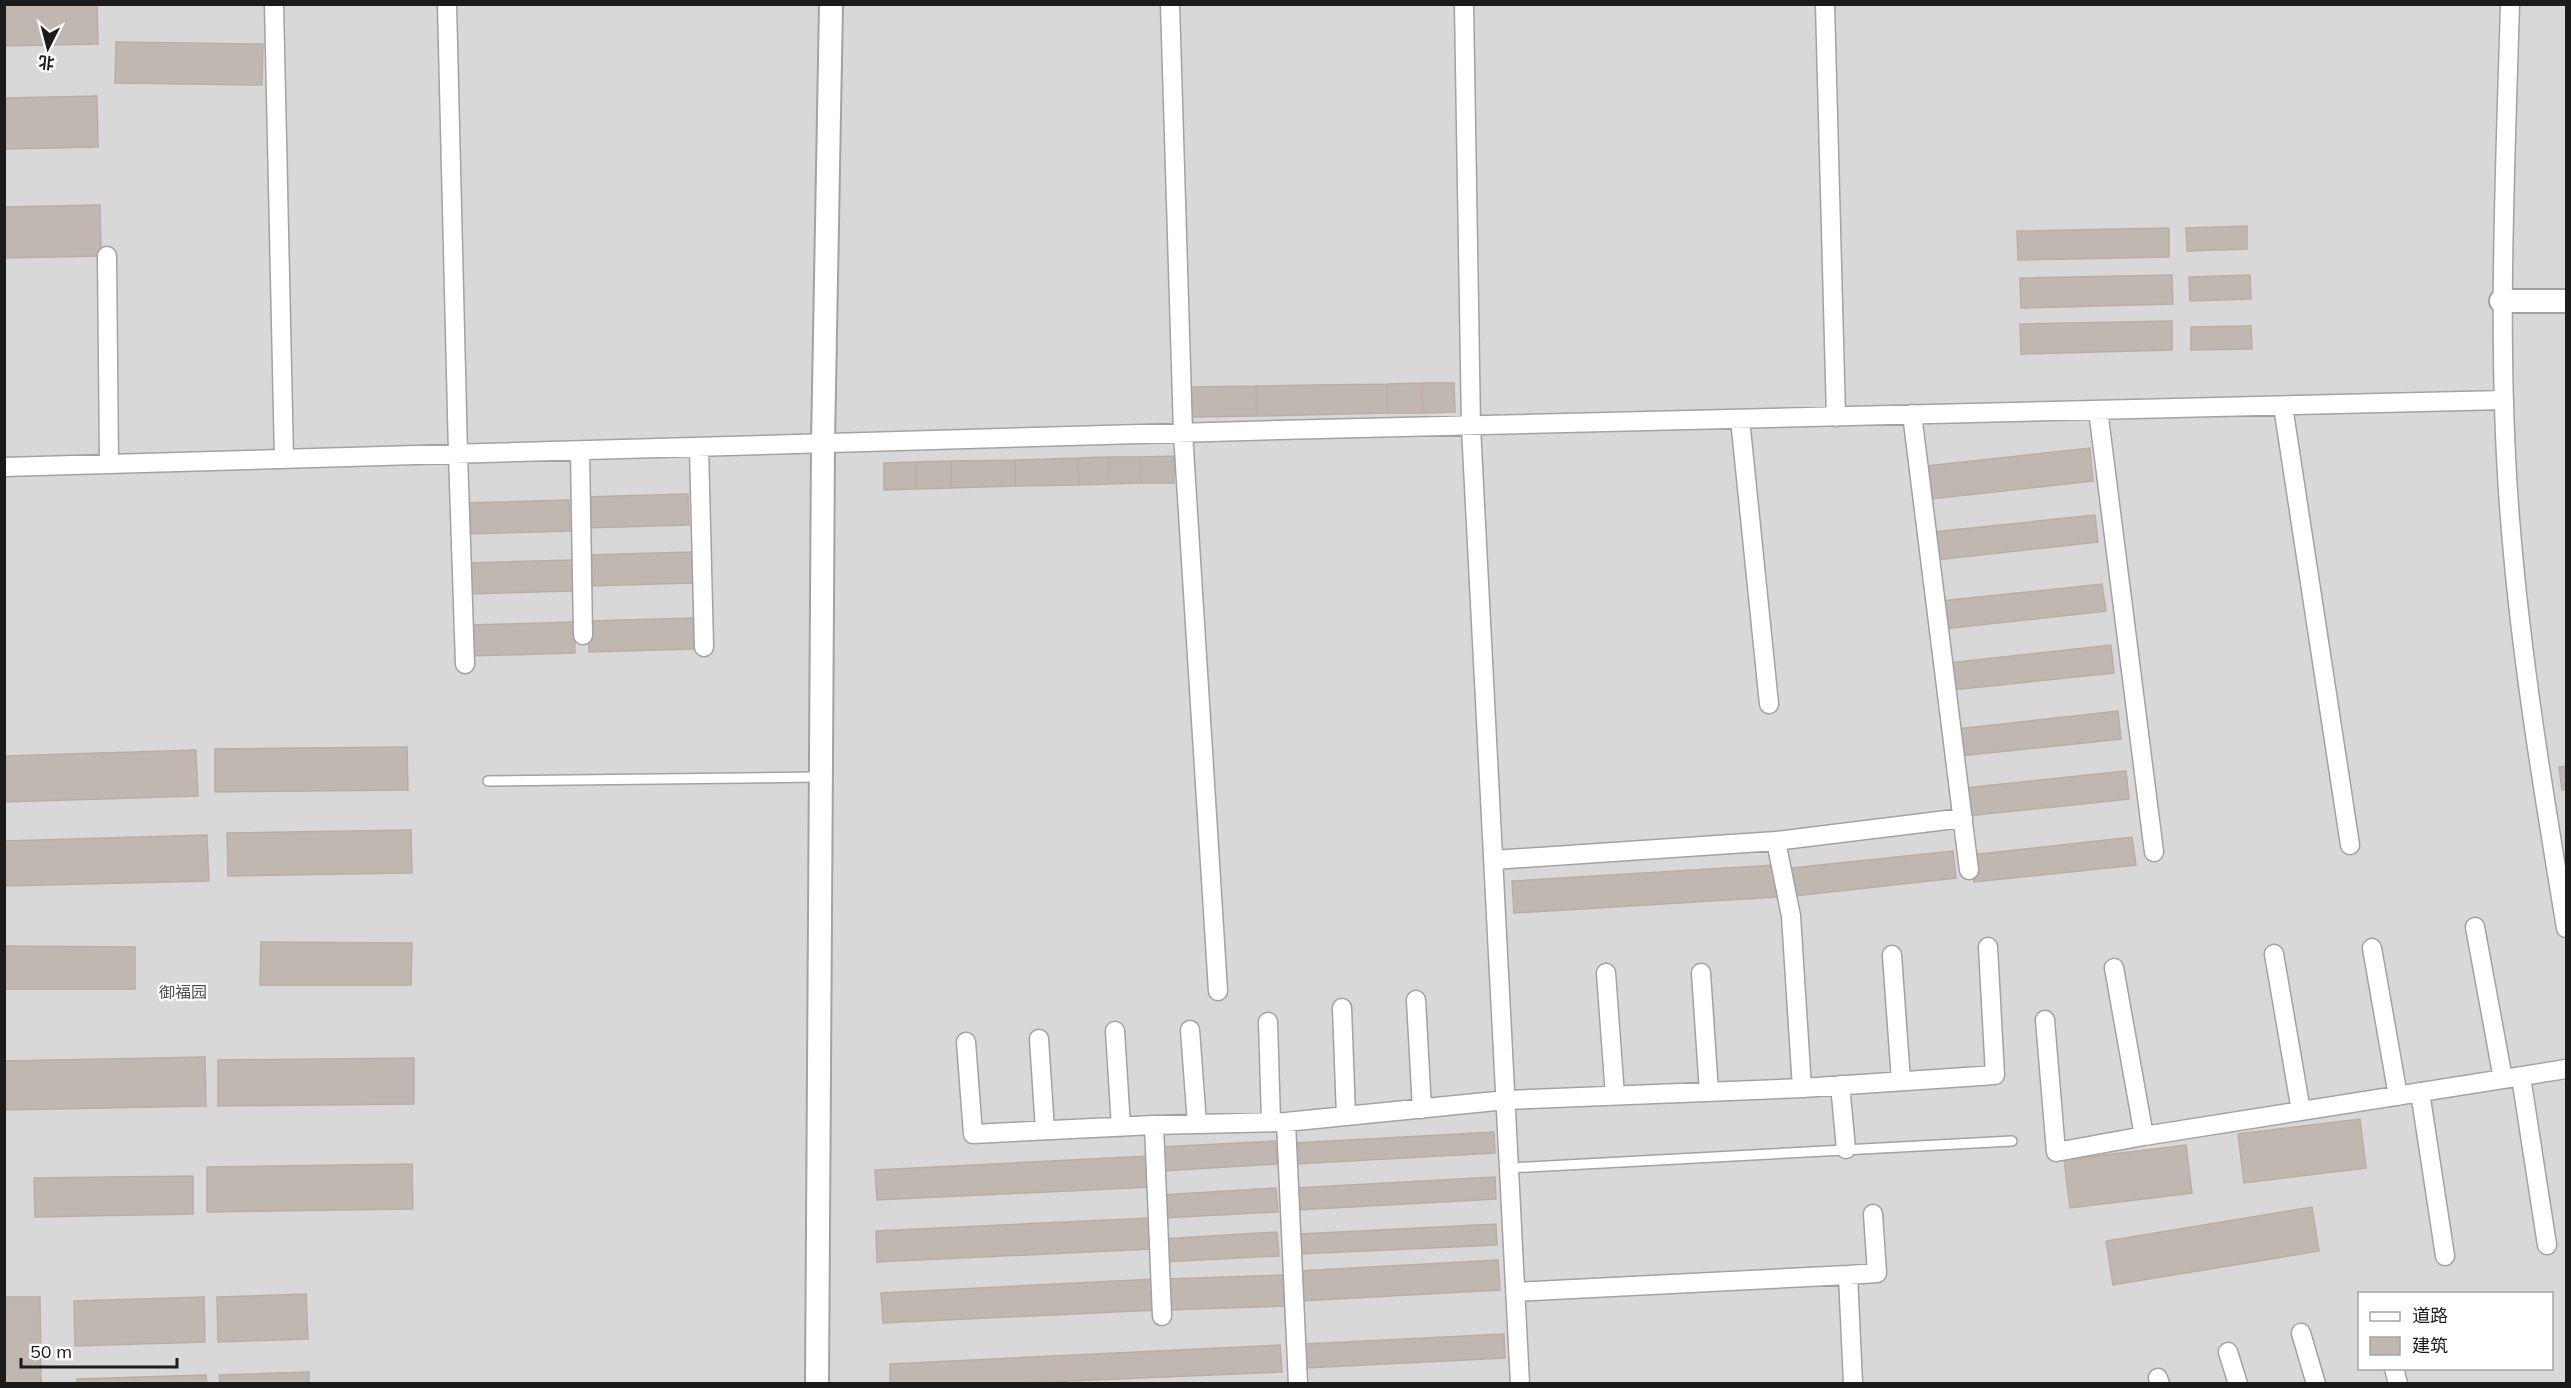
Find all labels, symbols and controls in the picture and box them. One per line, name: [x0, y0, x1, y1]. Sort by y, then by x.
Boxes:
north arrow: [18, 18, 78, 78]
text: 北: [37, 52, 55, 74]
district label: 御福园: [159, 982, 207, 1002]
legend: [2358, 1292, 2553, 1370]
text: 道路: [2412, 1304, 2448, 1327]
scale bar: [21, 1331, 177, 1369]
text: 建筑: [2412, 1334, 2448, 1357]
text: 50 m: [30, 1340, 72, 1363]

